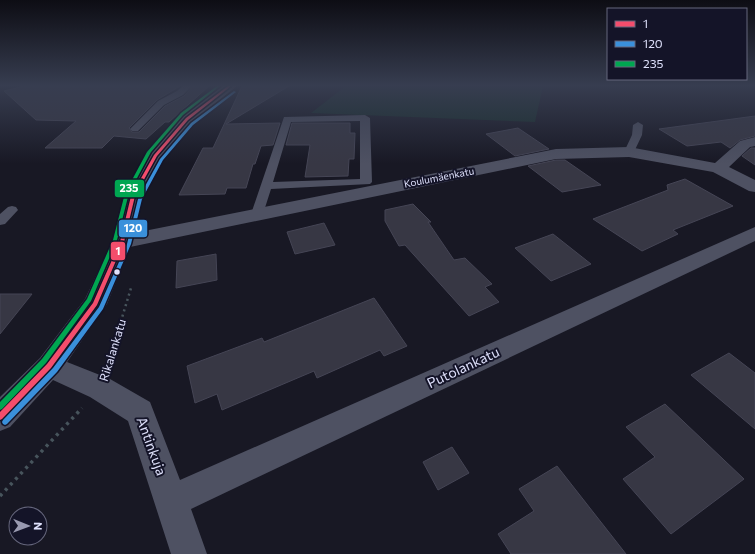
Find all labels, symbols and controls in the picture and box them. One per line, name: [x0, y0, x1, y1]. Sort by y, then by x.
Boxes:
legend: [607, 8, 747, 80]
text: 1: [643, 16, 648, 30]
text: 120: [643, 36, 663, 50]
text: 235: [643, 56, 664, 70]
street label: Koulumäenkatu: [403, 164, 475, 190]
line badge: 235: [114, 179, 145, 198]
text: 235: [119, 181, 139, 194]
line badge: 120: [118, 219, 148, 238]
text: 120: [124, 221, 142, 234]
line badge: 1: [110, 241, 126, 261]
text: 1: [116, 244, 121, 257]
unlabelled marker: [112, 267, 122, 277]
street label: Rikalankatu: [96, 317, 128, 383]
street label: Putolankatu: [424, 343, 502, 391]
street label: Antinkuja: [134, 414, 170, 478]
north arrow: [8, 506, 48, 546]
text: N: [32, 522, 45, 530]

